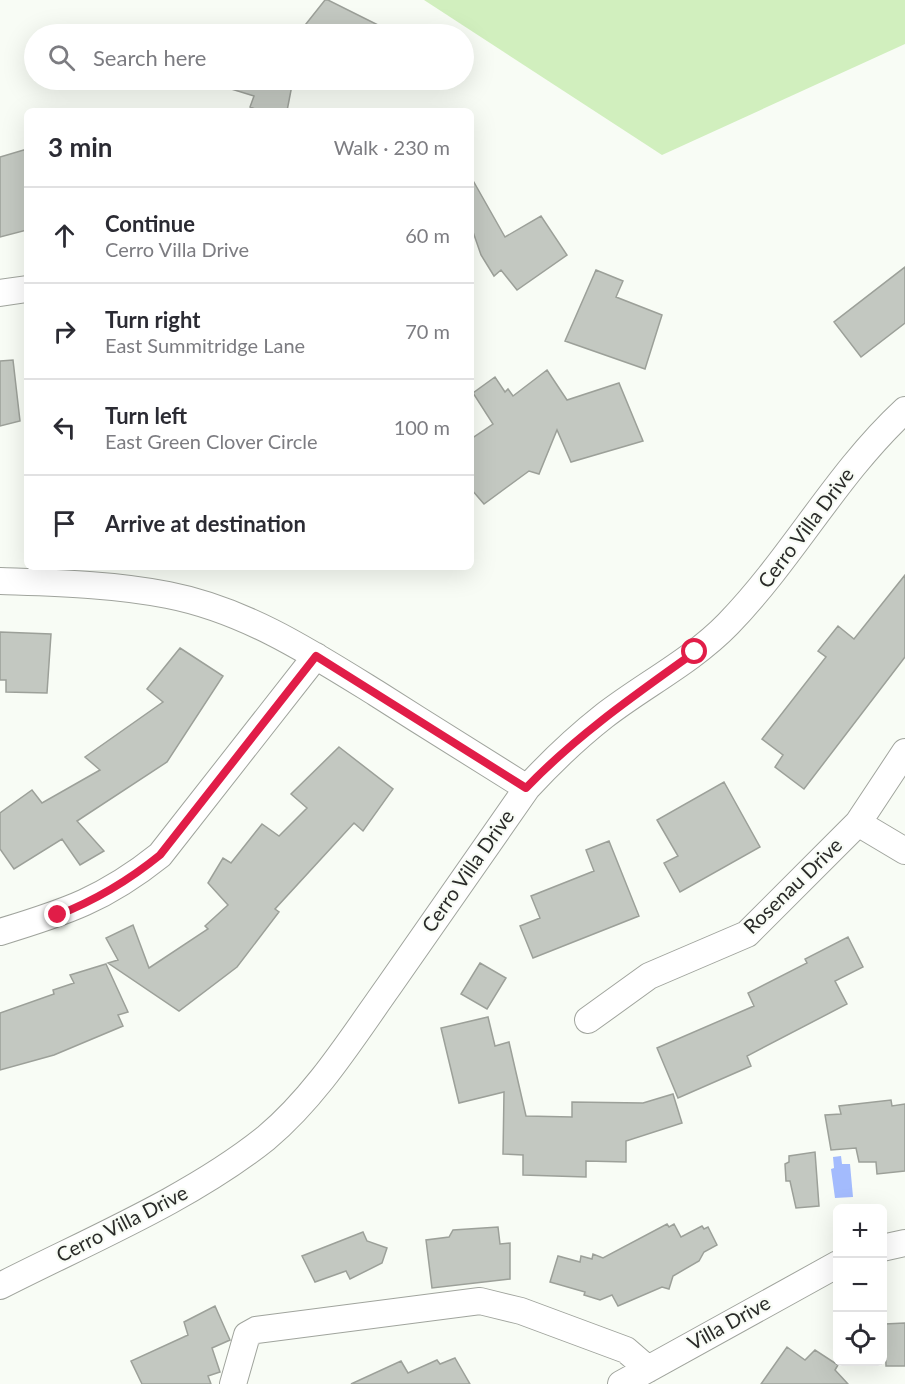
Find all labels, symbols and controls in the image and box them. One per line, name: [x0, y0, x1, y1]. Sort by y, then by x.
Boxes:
search box: [24, 24, 474, 90]
icon: search: [45, 41, 78, 74]
text: Search here: [93, 44, 206, 71]
text: 3 min: [48, 131, 112, 163]
text: Walk · 230 m: [334, 135, 450, 159]
text: Continue: [105, 210, 195, 237]
icon: ahead: [48, 219, 81, 252]
text: 60 m: [405, 223, 450, 247]
text: Cerro Villa Drive: [105, 237, 249, 261]
text: Turn right: [105, 306, 200, 333]
icon: right: [48, 315, 81, 348]
text: 70 m: [405, 319, 450, 343]
text: East Summitridge Lane: [105, 333, 305, 357]
text: Turn left: [105, 402, 187, 429]
icon: left: [48, 411, 81, 444]
text: 100 m: [394, 415, 450, 439]
text: East Green Clover Circle: [105, 429, 318, 453]
street label: Cerro Villa Drive: [752, 463, 858, 592]
icon: arrive: [48, 507, 81, 540]
text: Arrive at destination: [105, 510, 306, 537]
route start: [681, 638, 707, 664]
street label: Cerro Villa Drive: [416, 805, 518, 936]
street label: Rosenau Drive: [738, 832, 846, 938]
route end: [44, 901, 70, 927]
street label: Cerro Villa Drive: [52, 1180, 191, 1267]
map controls: [833, 1204, 887, 1366]
button: +: [833, 1204, 887, 1258]
button: −: [833, 1258, 887, 1312]
street label: Villa Drive: [683, 1290, 774, 1355]
button: locate: [833, 1312, 887, 1366]

